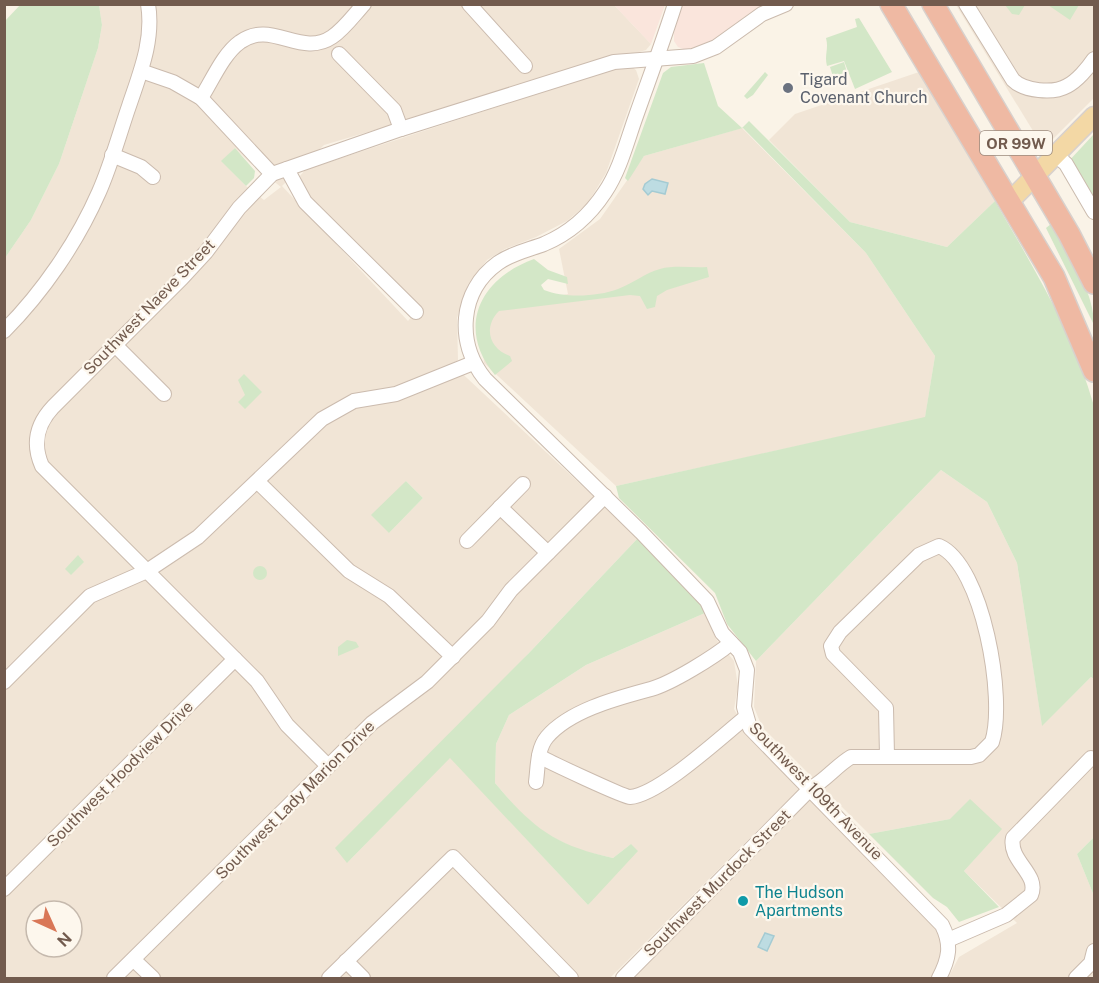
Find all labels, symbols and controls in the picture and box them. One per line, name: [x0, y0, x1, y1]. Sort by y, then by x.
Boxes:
place label: Tigard Covenant Church: [800, 70, 927, 107]
marker: Tigard Covenant Church: [781, 81, 795, 95]
road number: OR 99W: [980, 131, 1052, 155]
street label: Southwest Naeve Street: [79, 235, 219, 379]
street label: Southwest Hoodview Drive: [43, 697, 197, 851]
street label: Southwest Lady Marion Drive: [212, 717, 378, 883]
street label: Southwest 109th Avenue: [745, 718, 887, 864]
street label: Southwest Murdock Street: [640, 806, 794, 960]
place label: The Hudson Apartments: [755, 883, 844, 920]
marker: The Hudson Apartments: [736, 894, 750, 908]
north arrow: [24, 899, 84, 959]
text: N: [53, 928, 75, 950]

